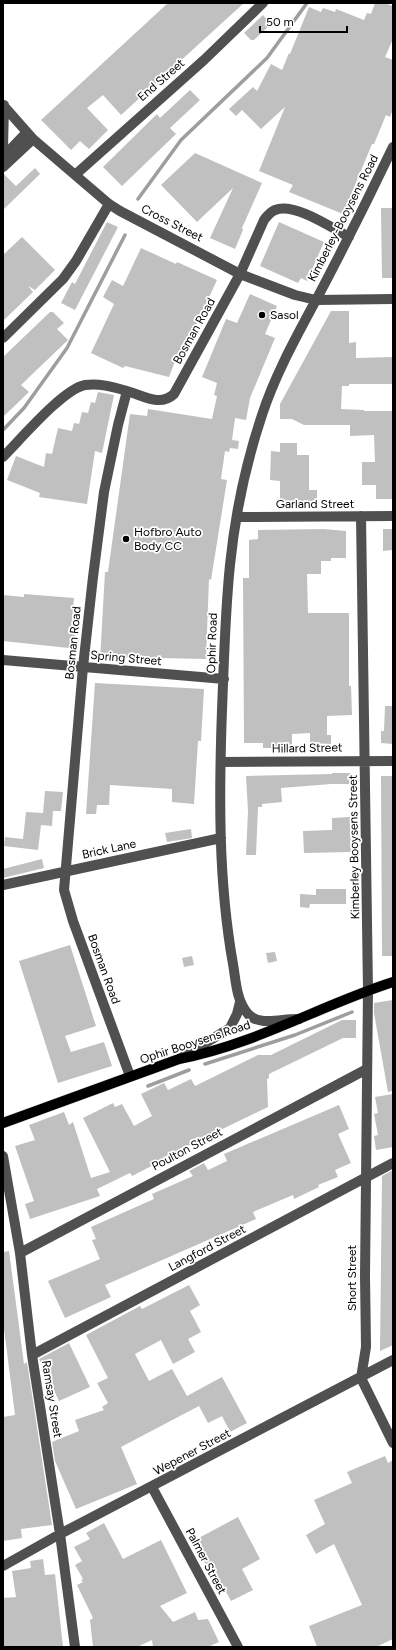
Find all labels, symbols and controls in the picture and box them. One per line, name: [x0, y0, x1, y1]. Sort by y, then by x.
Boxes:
scale bar: [260, 8, 347, 34]
text: 50 m: [266, 15, 294, 29]
street label: End Street: [135, 56, 188, 104]
street label: Kimberley-Booysens Road: [305, 152, 381, 284]
street label: Cross Street: [139, 201, 206, 245]
street label: Bosman Road: [170, 295, 218, 367]
place label: Sasol: [270, 308, 299, 322]
marker: Sasol: [257, 310, 267, 320]
street label: Garland Street: [276, 497, 355, 511]
place label: Hofbro Auto Body CC: [134, 525, 202, 553]
marker: Hofbro Auto Body CC: [121, 534, 131, 544]
street label: Bosman Road: [62, 606, 84, 680]
street label: Ophir Road: [204, 613, 220, 673]
street label: Spring Street: [90, 648, 163, 668]
street label: Hillard Street: [271, 740, 343, 756]
street label: Kimberley Booysens Street: [346, 774, 362, 919]
street label: Brick Lane: [81, 836, 138, 862]
street label: Bosman Road: [85, 932, 123, 1006]
street label: Ophir Booysens Road: [138, 1018, 252, 1066]
street label: Poulton Street: [149, 1124, 225, 1173]
street label: Langford Street: [166, 1222, 248, 1274]
street label: Short Street: [345, 1244, 359, 1311]
street label: Ramsay Street: [39, 1359, 65, 1439]
street label: Wepener Street: [151, 1426, 233, 1478]
street label: Palmer Street: [183, 1525, 230, 1597]

